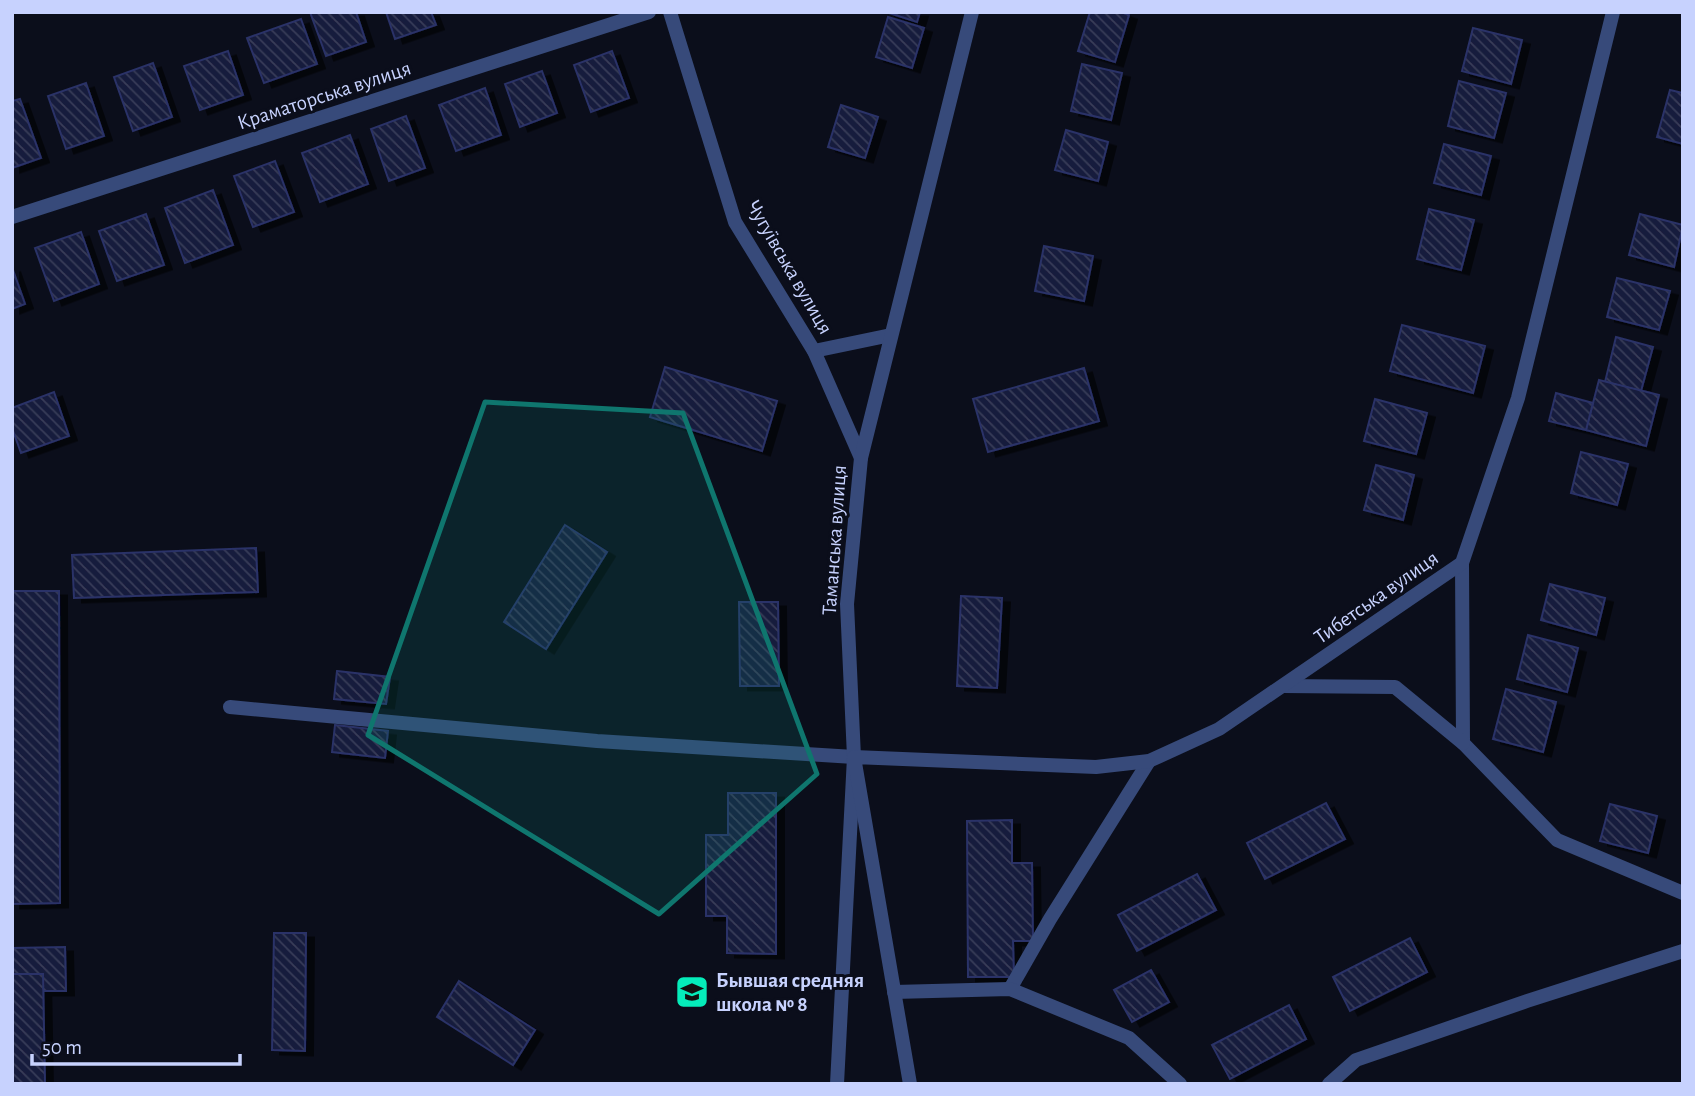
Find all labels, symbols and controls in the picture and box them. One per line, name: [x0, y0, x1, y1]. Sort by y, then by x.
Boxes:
street label: Краматорська вулиця: [235, 57, 414, 133]
street label: Чугуївська вулиця: [743, 197, 836, 338]
street label: Таманська вулиця: [819, 464, 850, 616]
street label: Тибетська вулиця: [1311, 547, 1442, 648]
place label: Бывшая средняя школа № 8: [716, 970, 864, 1015]
school or university icon: Бывшая средняя школа № 8: [673, 973, 711, 1011]
scale bar: [32, 1023, 240, 1066]
text: 50 m: [42, 1037, 82, 1058]

